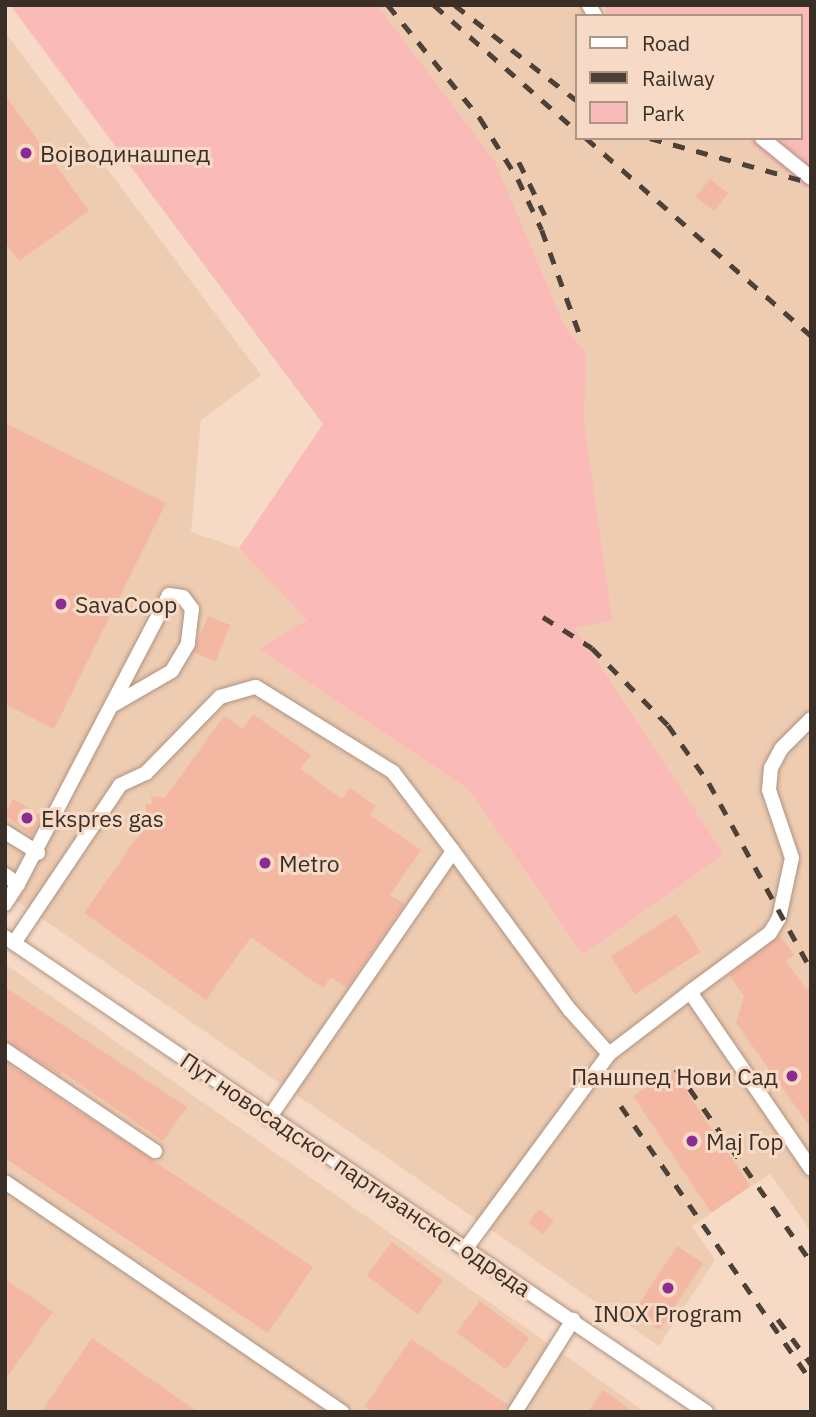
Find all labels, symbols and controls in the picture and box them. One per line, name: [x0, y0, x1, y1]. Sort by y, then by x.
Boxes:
legend: [574, 14, 802, 140]
text: Road: [642, 29, 690, 57]
text: Railway: [642, 64, 715, 92]
text: Park: [642, 99, 685, 127]
place label: Војводинашпед: [40, 139, 210, 167]
marker: Војводинашпед: [18, 145, 34, 161]
place label: SavaCoop: [75, 590, 177, 618]
marker: SavaCoop: [53, 596, 69, 612]
place label: Ekspres gas: [41, 804, 164, 832]
marker: Ekspres gas: [19, 810, 35, 826]
place label: Metro: [279, 849, 340, 877]
marker: Metro: [257, 855, 273, 871]
street label: Пут новосадског партизанског одреда: [175, 1046, 537, 1302]
place label: Паншпед Нови Сад: [571, 1062, 778, 1090]
marker: Паншпед Нови Сад: [784, 1068, 800, 1084]
place label: Мај Гор: [706, 1127, 784, 1155]
marker: Мај Гор: [684, 1133, 700, 1149]
marker: INOX Program: [660, 1280, 676, 1296]
place label: INOX Program: [594, 1299, 742, 1327]

